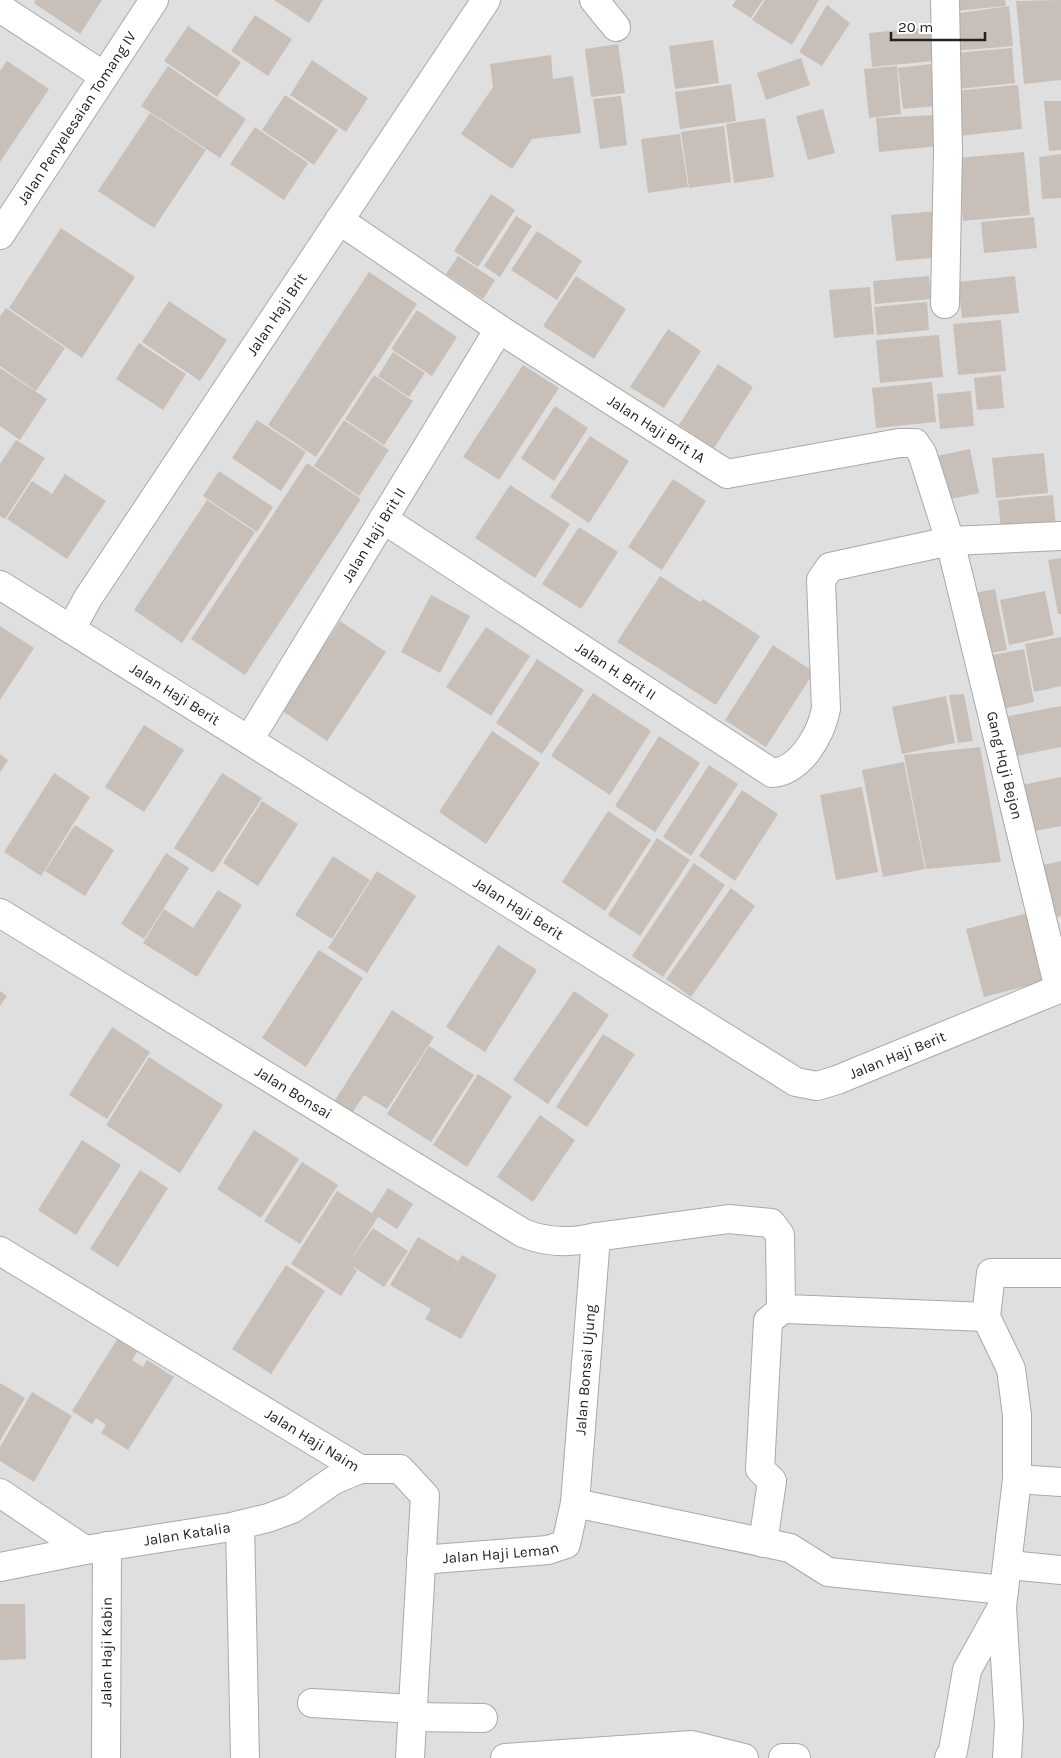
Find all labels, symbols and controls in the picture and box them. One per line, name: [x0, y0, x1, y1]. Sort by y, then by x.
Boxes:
scale bar: [891, 10, 985, 42]
text: 20 m: [898, 18, 933, 36]
street label: Jalan Penyelesaian Tomang IV: [14, 28, 140, 208]
street label: Jalan Haji Brit: [243, 269, 311, 359]
street label: Jalan Haji Brit 1A: [604, 391, 709, 467]
street label: Jalan Haji Brit II: [338, 484, 409, 585]
street label: Jalan H. Brit II: [572, 638, 659, 704]
street label: Jalan Haji Berit: [126, 659, 224, 729]
street label: Gang Hqji Bejon: [983, 709, 1026, 821]
street label: Jalan Haji Berit: [470, 874, 567, 944]
street label: Jalan Haji Berit: [846, 1027, 949, 1083]
street label: Jalan Bonsai: [252, 1062, 335, 1123]
street label: Jalan Bonsai Ujung: [571, 1303, 600, 1436]
street label: Jalan Haji Naim: [262, 1405, 363, 1476]
street label: Jalan Katalia: [142, 1518, 232, 1550]
street label: Jalan Haji Leman: [442, 1538, 561, 1567]
street label: Jalan Haji Kabin: [97, 1597, 116, 1707]

